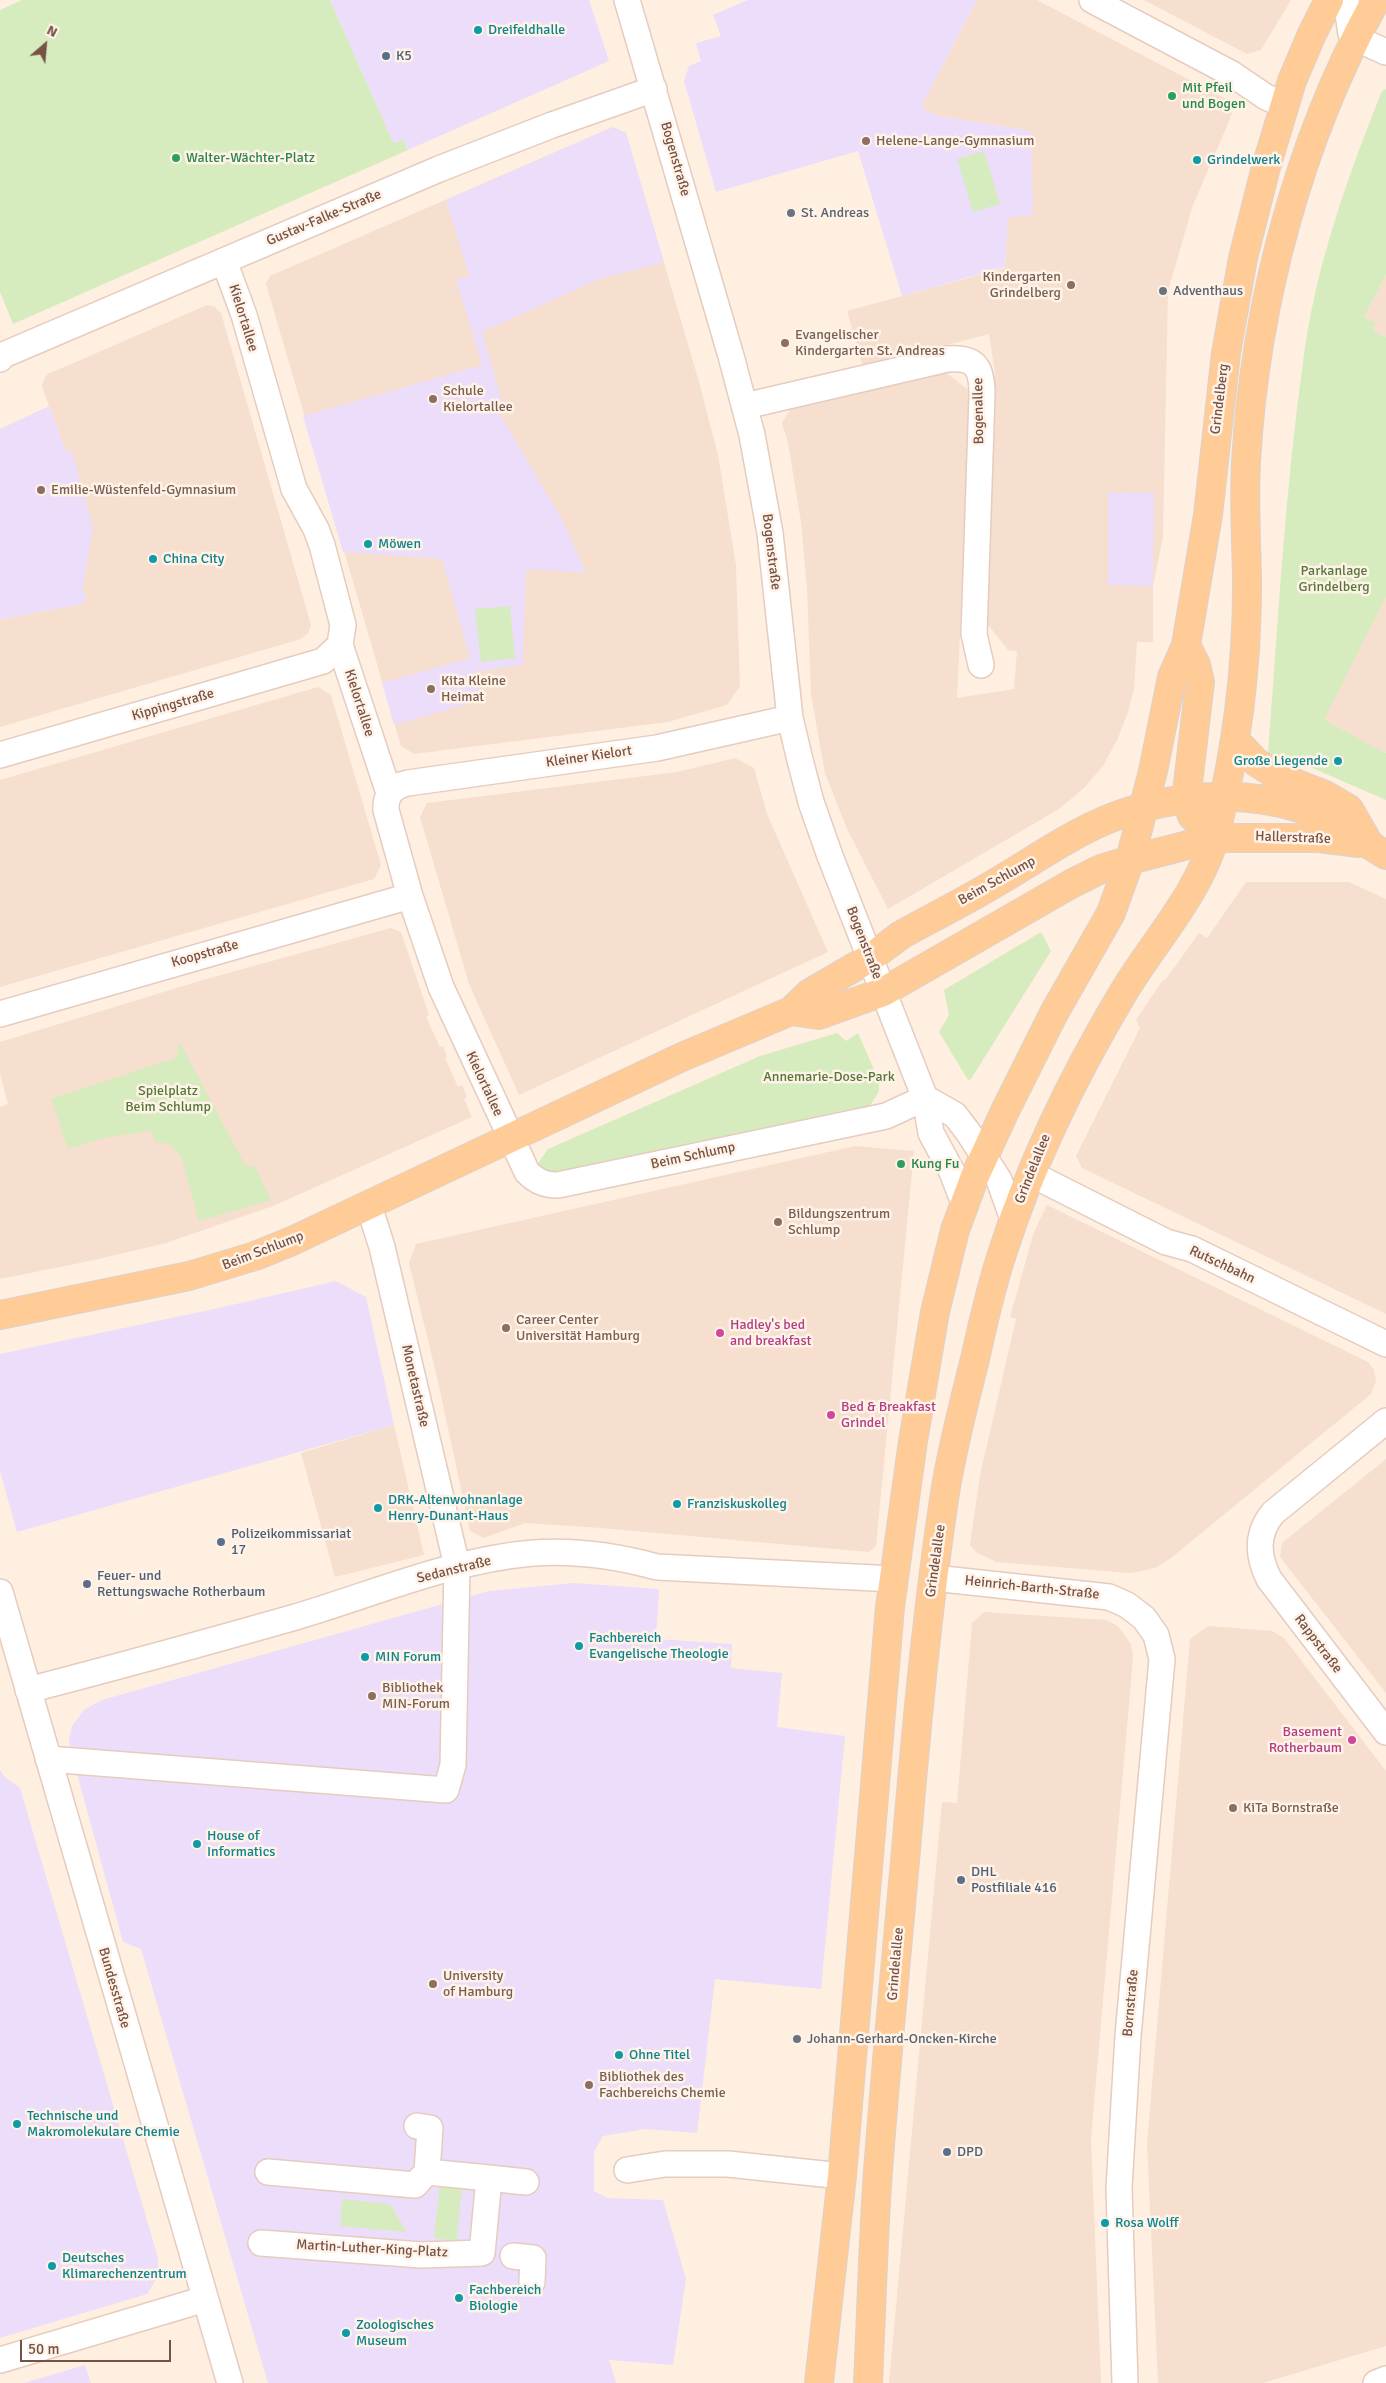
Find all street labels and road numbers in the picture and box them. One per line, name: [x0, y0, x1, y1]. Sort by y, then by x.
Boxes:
street label: Bogenstraße: [656, 120, 694, 198]
street label: Gustav-Falke-Straße: [264, 186, 384, 250]
street label: Kielortallee: [225, 282, 261, 354]
street label: Grindelberg: [1207, 363, 1233, 435]
street label: Bogenallee: [970, 377, 988, 445]
street label: Bogenstraße: [758, 513, 784, 591]
street label: Kielortallee: [340, 667, 378, 739]
street label: Kippingstraße: [130, 685, 216, 725]
street label: Kleiner Kielort: [545, 743, 633, 771]
street label: Hallerstraße: [1255, 828, 1331, 848]
street label: Beim Schlump: [955, 853, 1039, 909]
street label: Bogenstraße: [842, 904, 886, 982]
street label: Koopstraße: [169, 936, 241, 972]
street label: Kielortallee: [462, 1049, 506, 1119]
street label: Grindelallee: [1011, 1132, 1055, 1206]
street label: Beim Schlump: [649, 1139, 737, 1173]
street label: Beim Schlump: [220, 1228, 306, 1274]
street label: Rutschbahn: [1186, 1242, 1258, 1288]
street label: Monetastraße: [397, 1343, 433, 1429]
street label: Grindelallee: [923, 1523, 949, 1599]
street label: Sedanstraße: [415, 1553, 493, 1587]
street label: Heinrich-Barth-Straße: [964, 1573, 1100, 1603]
street label: Rappstraße: [1290, 1611, 1346, 1677]
street label: Grindelallee: [884, 1927, 908, 2001]
street label: Bundesstraße: [94, 1946, 134, 2030]
street label: Bornstraße: [1120, 1969, 1142, 2037]
street label: Martin-Luther-King-Platz: [296, 2237, 448, 2261]

